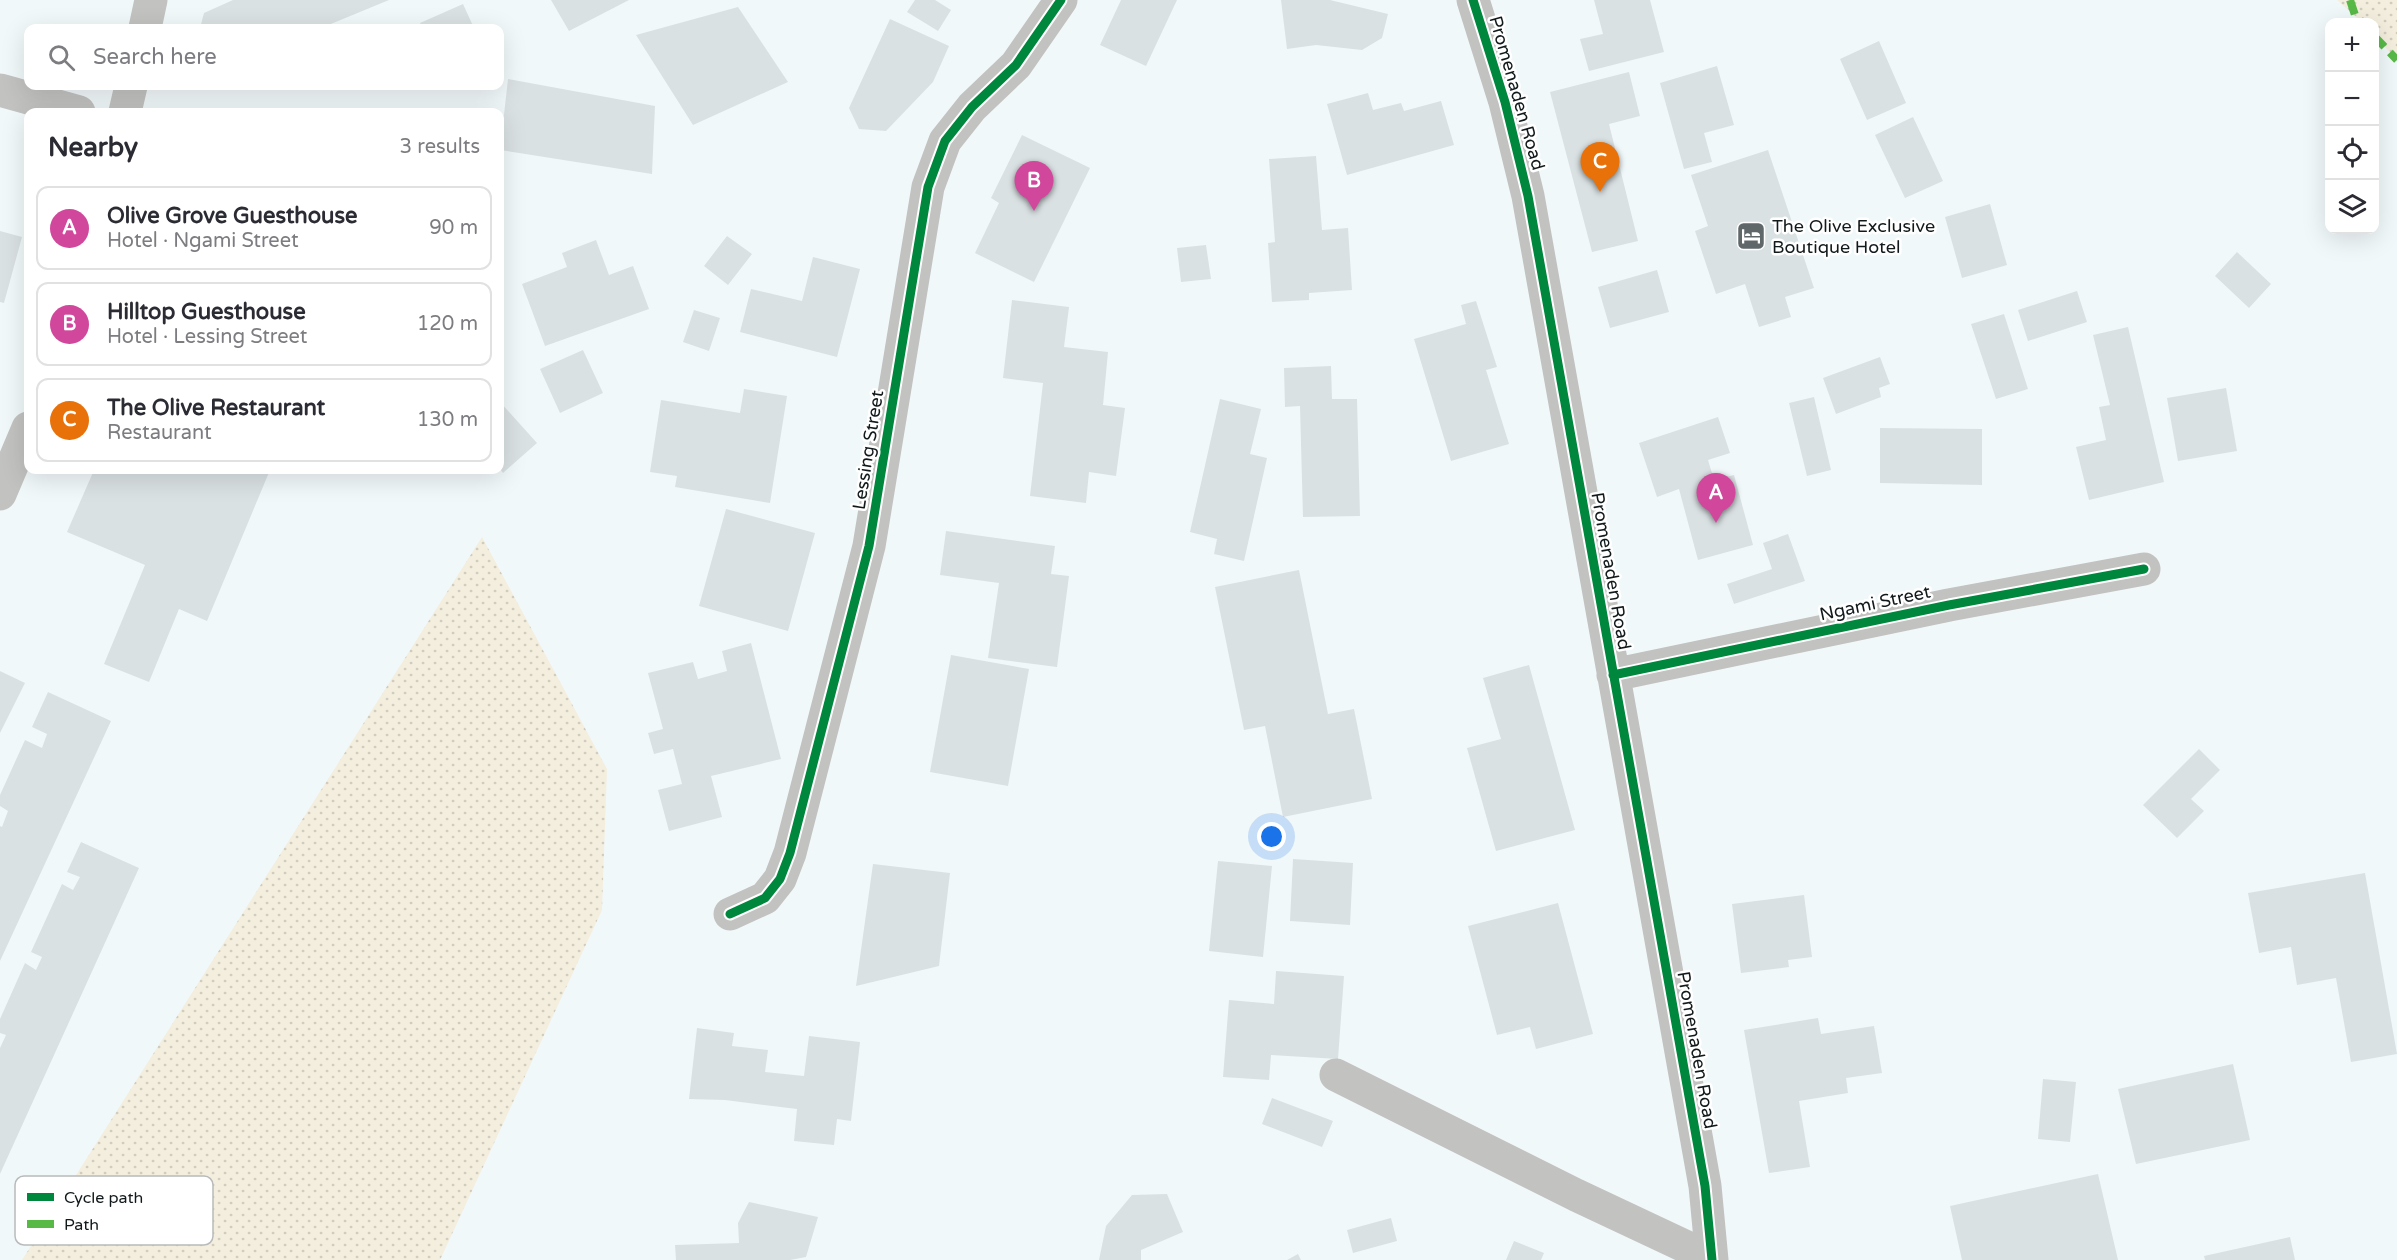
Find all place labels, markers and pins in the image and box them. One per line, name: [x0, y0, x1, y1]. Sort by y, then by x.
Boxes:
pin: C: [1580, 142, 1620, 192]
pin: B: [1014, 162, 1054, 211]
place label: The Olive Exclusive Boutique Hotel: [1772, 215, 1935, 258]
hotel icon: The Olive Exclusive Boutique Hotel: [1735, 220, 1767, 252]
pin: A: [1696, 474, 1736, 523]

